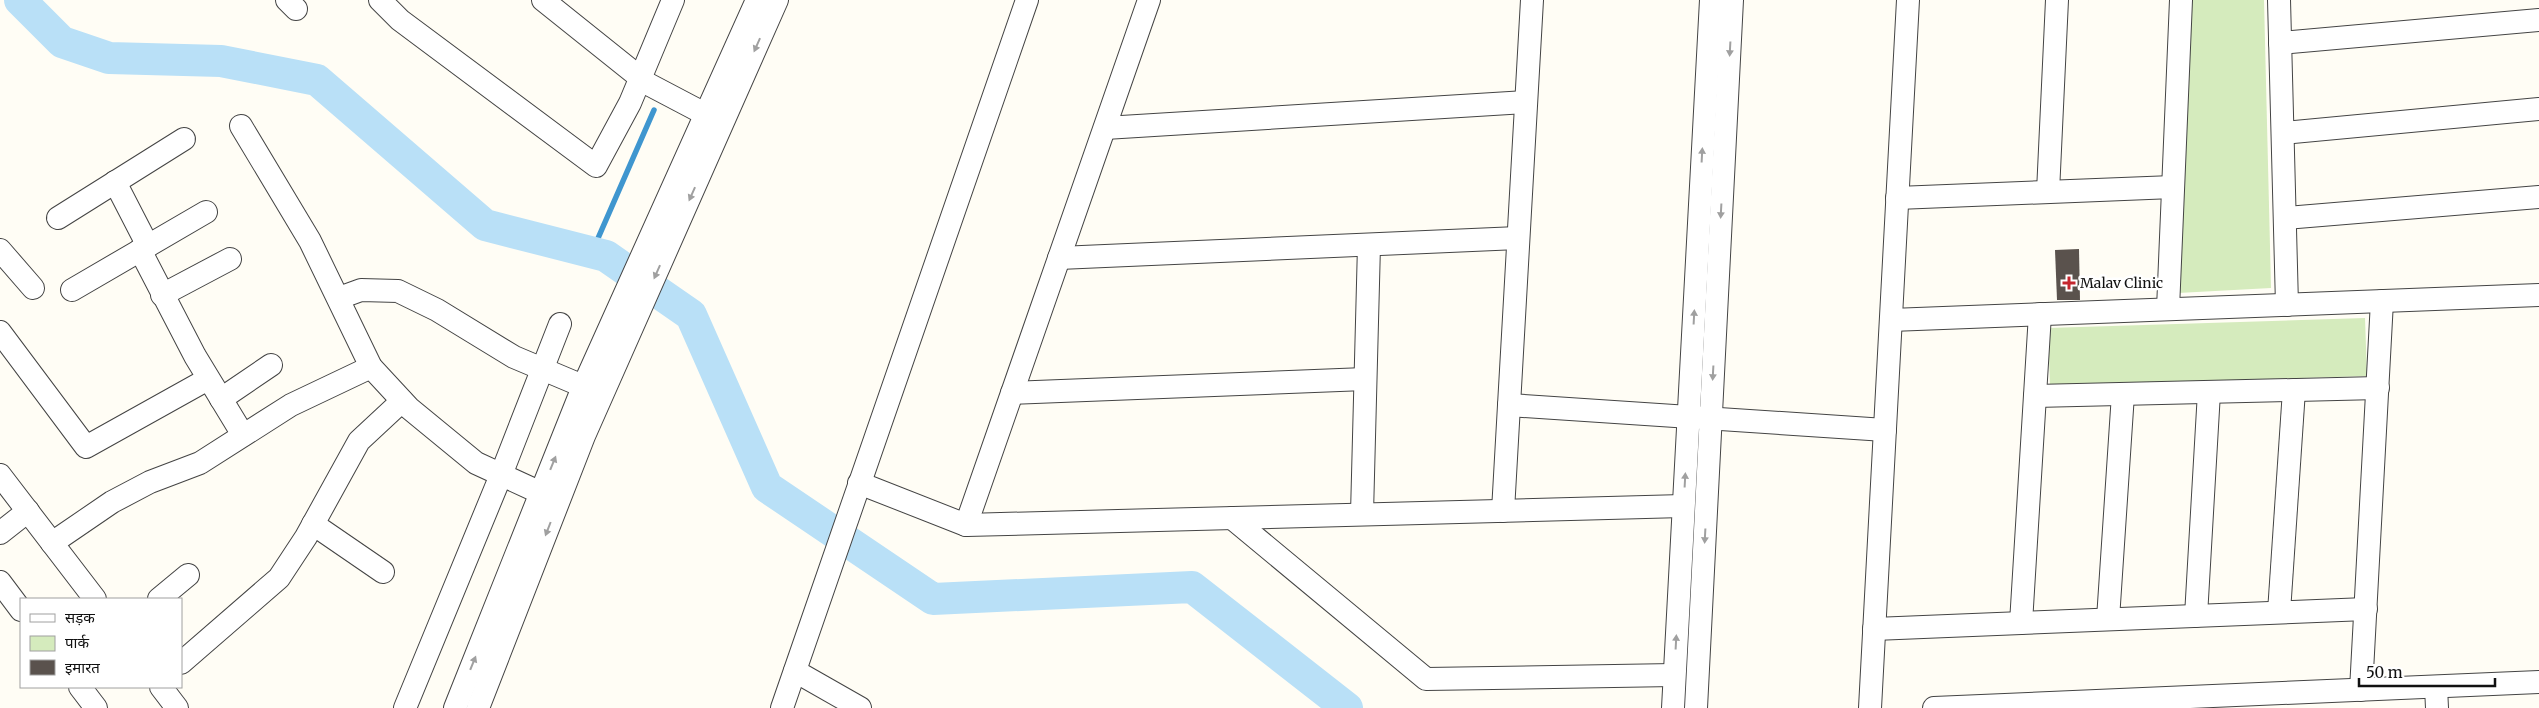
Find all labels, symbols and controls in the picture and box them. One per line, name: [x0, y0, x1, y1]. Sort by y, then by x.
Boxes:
one-way arrow: [753, 38, 761, 52]
one-way arrow: [1725, 41, 1733, 57]
one-way arrow: [1699, 147, 1707, 163]
one-way arrow: [688, 187, 696, 201]
one-way arrow: [1717, 203, 1725, 219]
one-way arrow: [653, 265, 661, 279]
place label: Malav Clinic: [2080, 274, 2163, 292]
marker: Malav Clinic: [2062, 276, 2076, 290]
one-way arrow: [1690, 309, 1698, 325]
one-way arrow: [1709, 366, 1717, 382]
one-way arrow: [549, 455, 557, 470]
one-way arrow: [1681, 471, 1689, 487]
one-way arrow: [544, 522, 552, 537]
one-way arrow: [1700, 528, 1708, 544]
legend: [20, 598, 182, 688]
text: सड़क: [65, 608, 95, 627]
text: पार्क: [65, 633, 89, 652]
one-way arrow: [1673, 634, 1681, 650]
one-way arrow: [470, 656, 478, 670]
scale bar: [2359, 656, 2495, 688]
text: इमारत: [65, 658, 100, 677]
text: 50 m: [2366, 663, 2403, 682]

